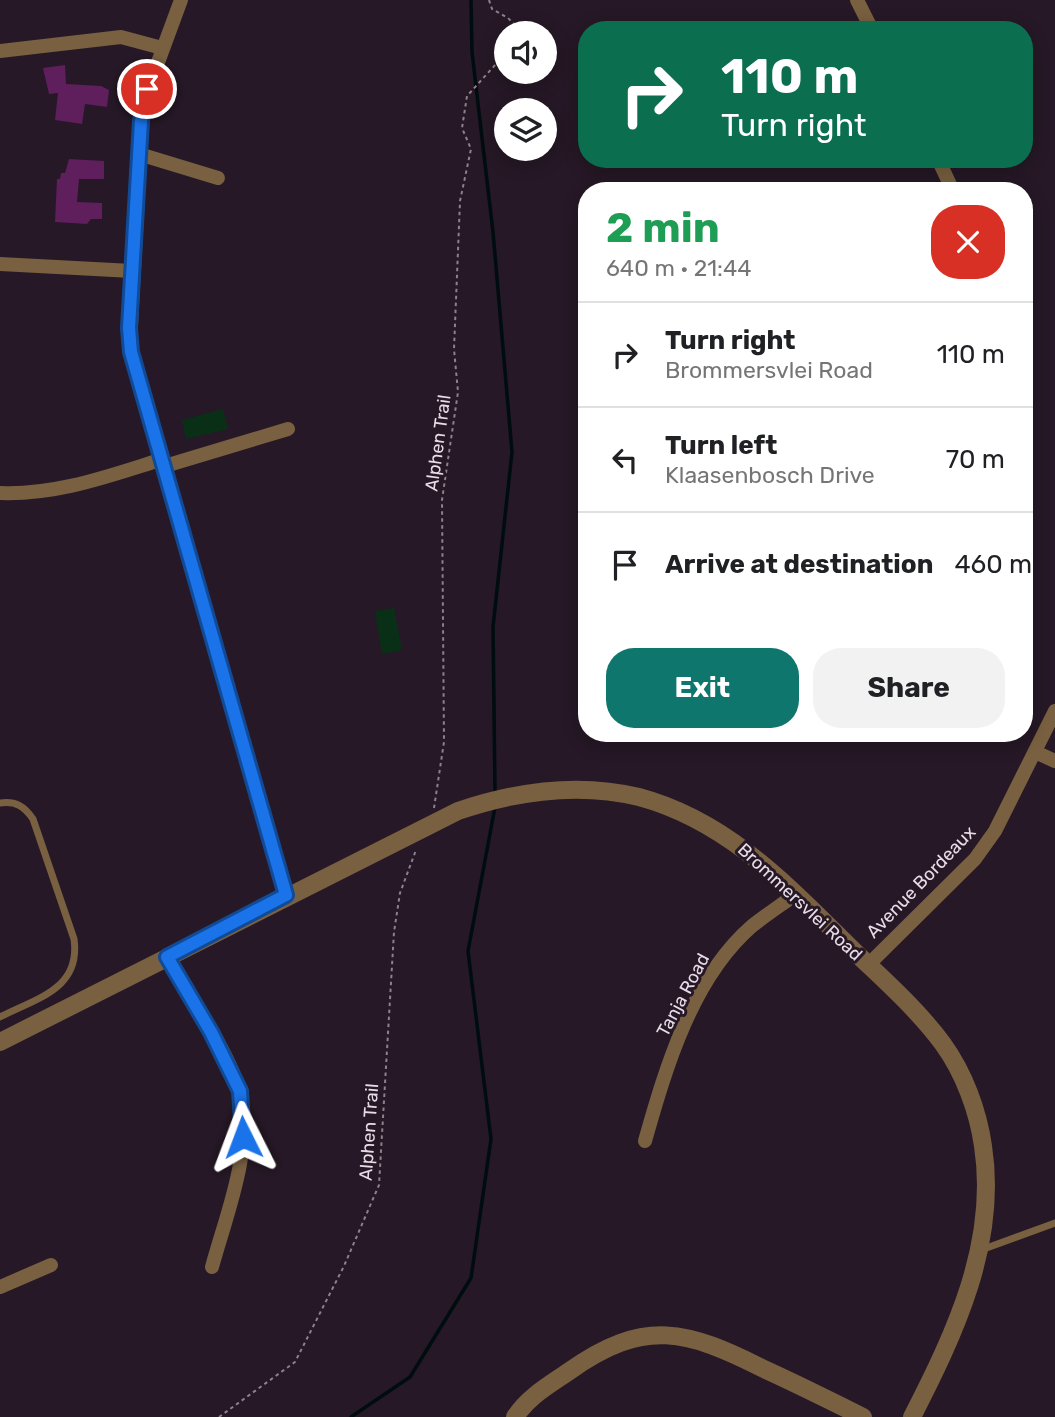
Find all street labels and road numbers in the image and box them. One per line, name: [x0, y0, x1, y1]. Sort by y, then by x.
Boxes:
street label: Alphen Trail: [420, 393, 456, 493]
street label: Avenue Bordeaux: [862, 821, 980, 943]
street label: Brommersvlei Road: [733, 838, 867, 966]
street label: Tanja Road: [652, 950, 714, 1040]
street label: Alphen Trail: [355, 1083, 383, 1181]

